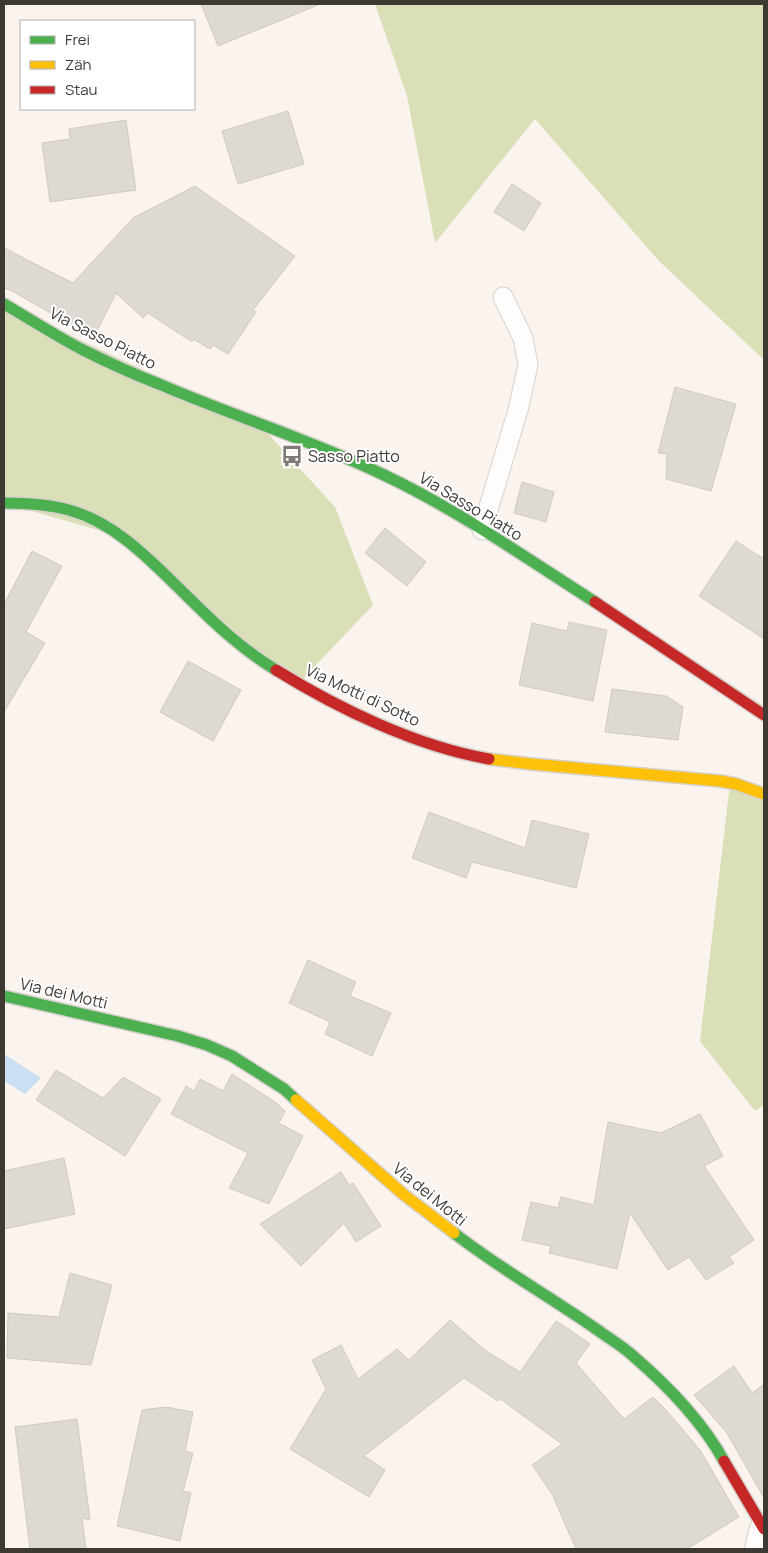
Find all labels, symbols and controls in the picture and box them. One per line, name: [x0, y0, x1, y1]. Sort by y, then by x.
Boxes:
legend: [20, 20, 195, 110]
text: Frei: [65, 29, 90, 50]
text: Zäh: [65, 54, 92, 75]
text: Stau: [65, 79, 98, 100]
street label: Via Sasso Piatto: [46, 302, 160, 374]
bus stop icon: Sasso Piatto: [279, 443, 305, 469]
place label: Sasso Piatto: [308, 445, 400, 467]
street label: Via Sasso Piatto: [415, 466, 527, 546]
street label: Via Motti di Sotto: [302, 659, 424, 731]
street label: Via dei Motti: [18, 972, 110, 1014]
street label: Via dei Motti: [388, 1157, 472, 1231]

